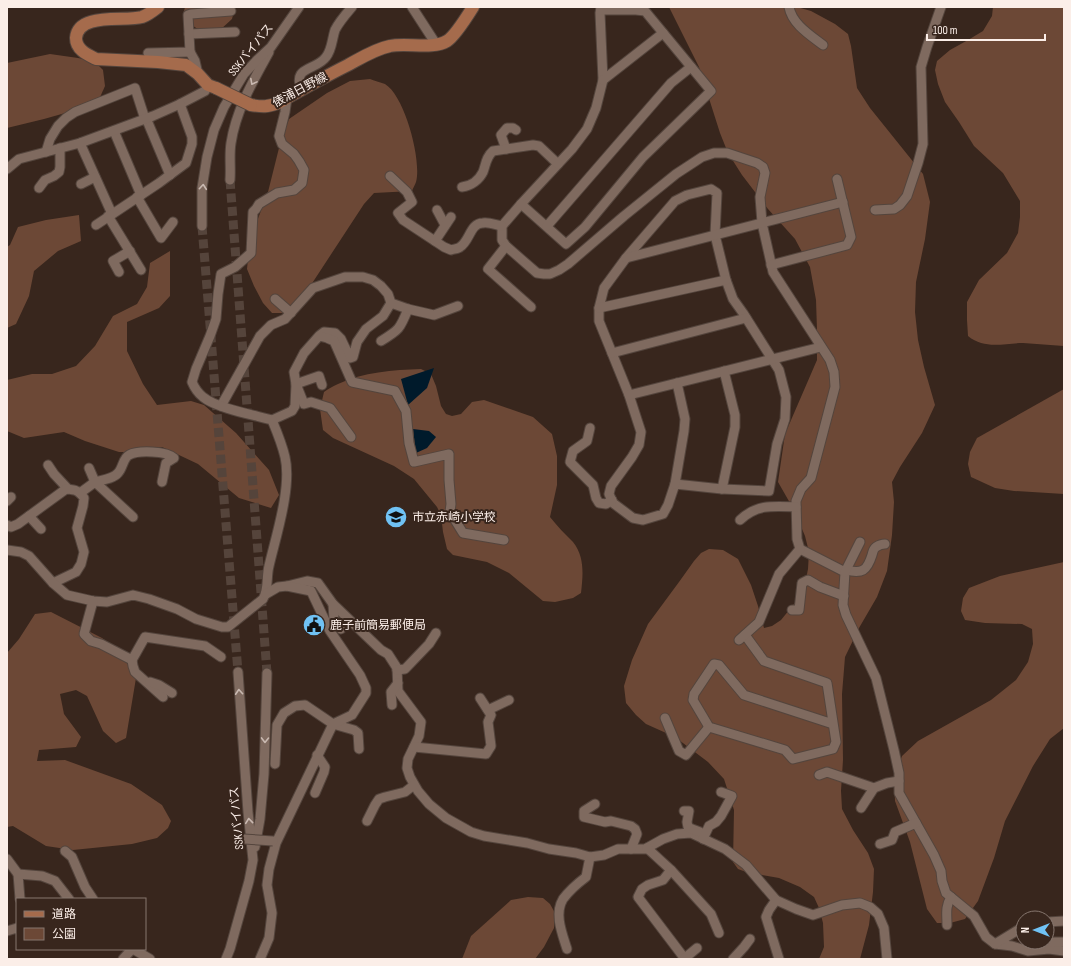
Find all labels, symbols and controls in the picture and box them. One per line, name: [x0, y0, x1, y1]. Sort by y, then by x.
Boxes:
scale bar: [927, 16, 1045, 42]
street label: SSKバイパス: [225, 21, 277, 79]
text: 100 m: [933, 23, 958, 38]
street label: 俵浦日野線: [270, 69, 330, 111]
one-way arrow: [250, 77, 258, 85]
one-way arrow: [198, 184, 207, 190]
school or university icon: 市立赤崎小学校: [383, 504, 409, 530]
place label: 市立赤崎小学校: [412, 510, 496, 525]
public building icon: 鹿子前簡易郵便局: [301, 612, 327, 638]
place label: 鹿子前簡易郵便局: [330, 618, 426, 633]
one-way arrow: [235, 689, 244, 695]
one-way arrow: [261, 737, 270, 743]
street label: SSKバイパス: [227, 786, 247, 850]
one-way arrow: [245, 818, 254, 824]
legend: [16, 898, 146, 950]
text: 道路: [52, 907, 76, 922]
north arrow: [1015, 910, 1055, 950]
text: 公園: [52, 927, 76, 942]
text: N: [1019, 927, 1032, 933]

